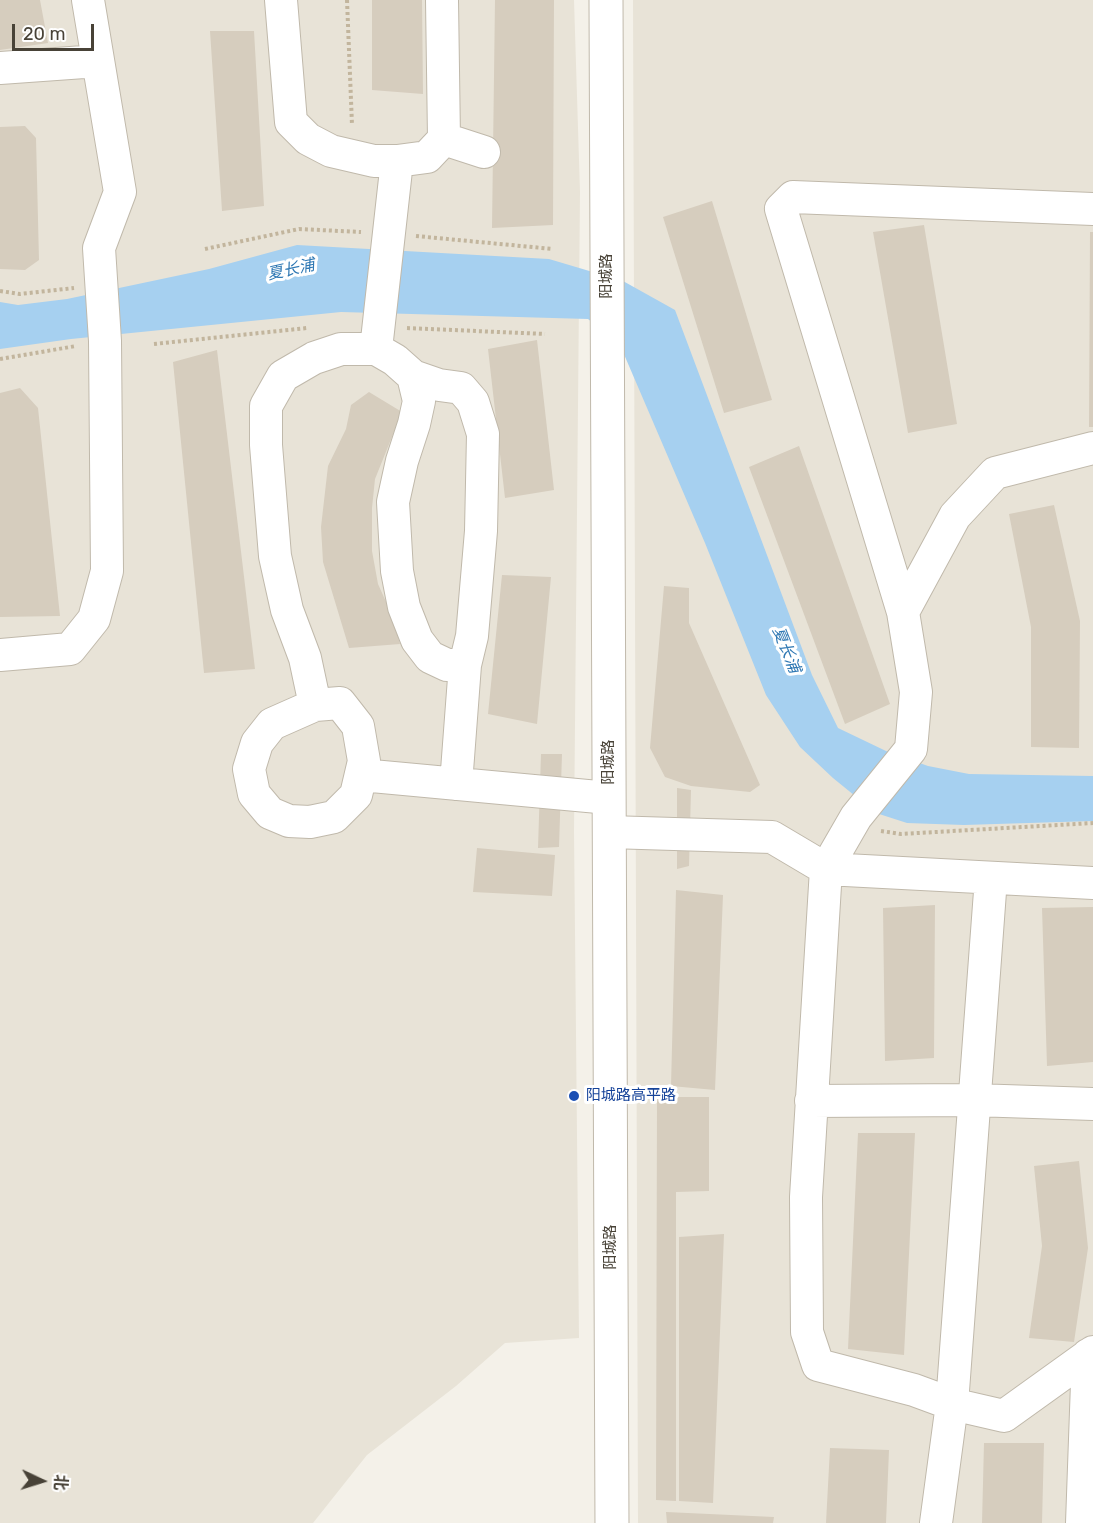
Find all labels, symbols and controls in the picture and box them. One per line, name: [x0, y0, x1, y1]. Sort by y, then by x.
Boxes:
scale bar: [15, 12, 98, 50]
text: 20 m: [23, 23, 65, 45]
street label: 阳城路: [598, 254, 616, 298]
water label: 夏长浦: [266, 256, 316, 284]
water label: 夏长浦: [768, 624, 804, 676]
street label: 阳城路: [600, 740, 618, 784]
place label: 阳城路高平路: [586, 1087, 676, 1105]
marker: 阳城路高平路: [567, 1089, 581, 1103]
street label: 阳城路: [602, 1225, 620, 1269]
north arrow: [12, 1451, 72, 1511]
text: 北: [50, 1474, 70, 1491]

